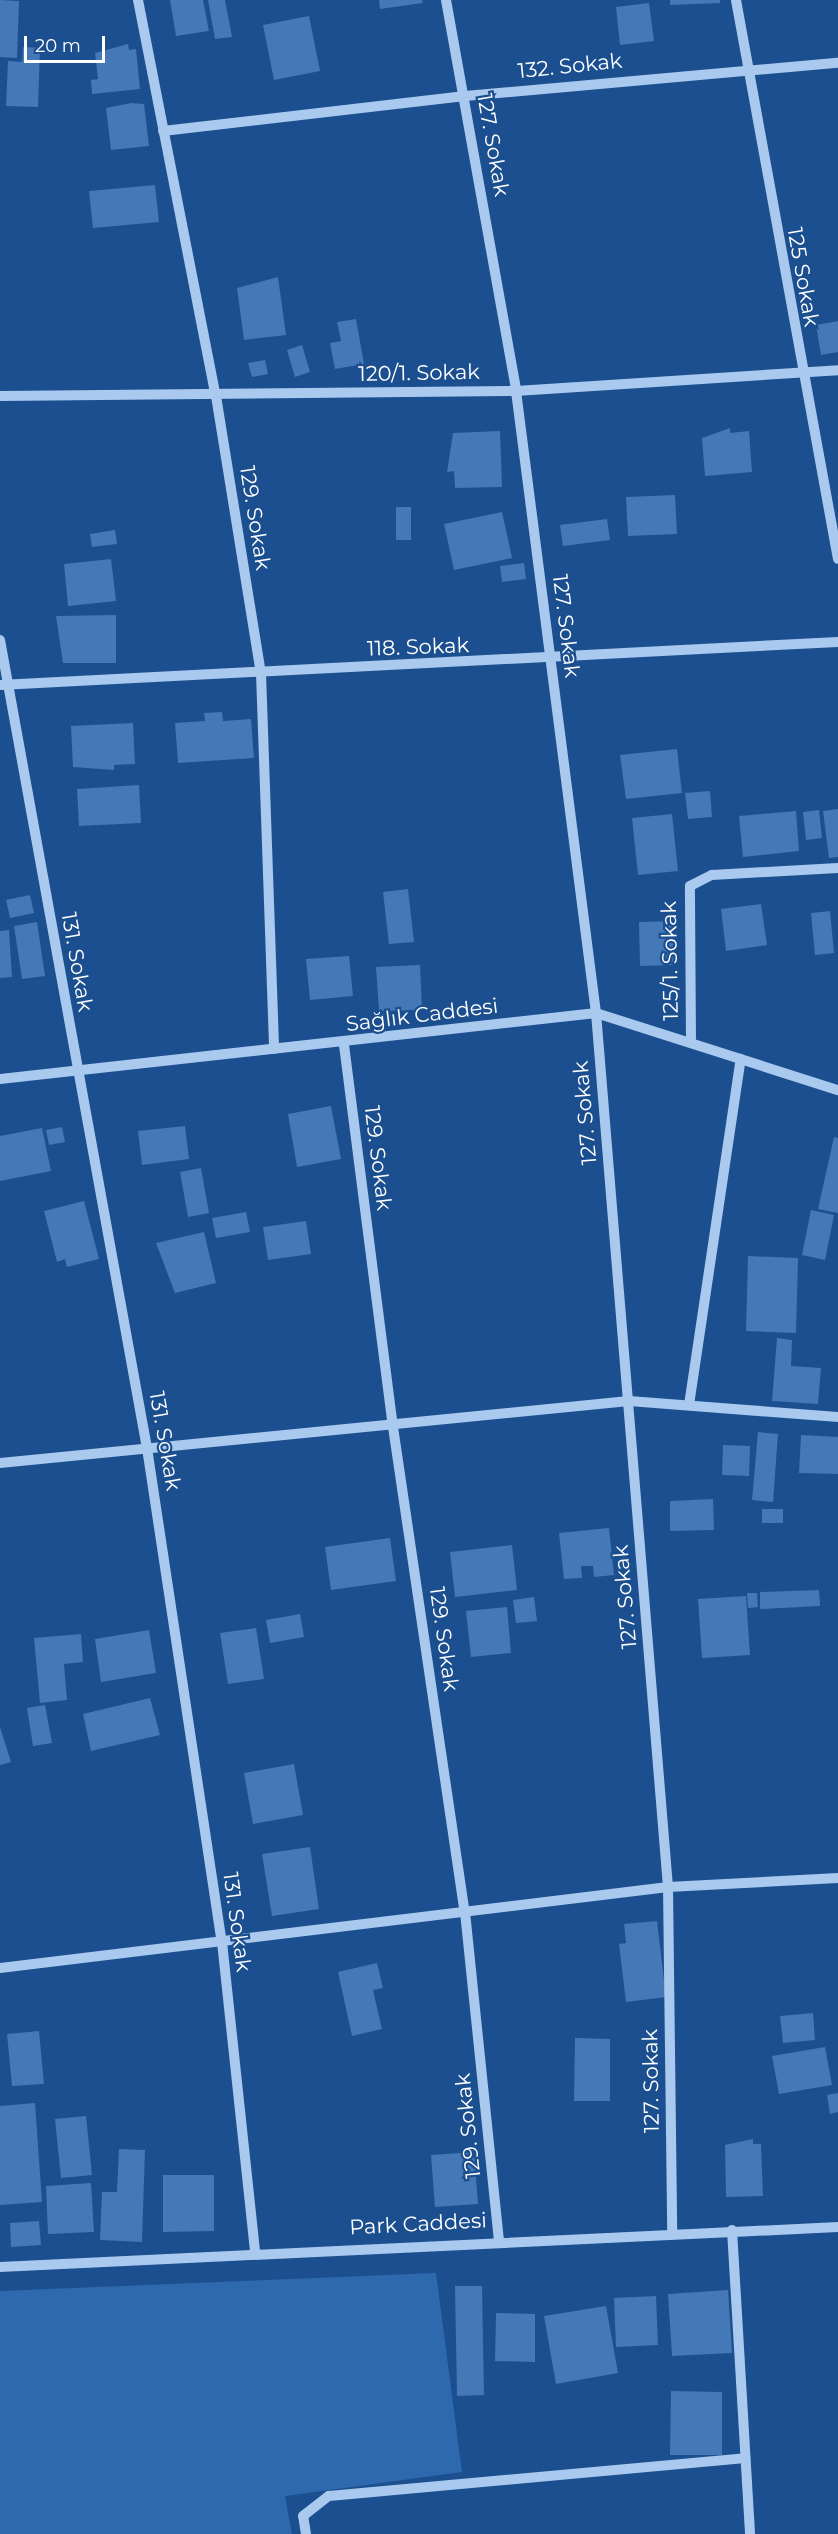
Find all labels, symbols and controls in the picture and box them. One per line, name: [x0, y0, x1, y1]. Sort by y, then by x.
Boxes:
scale bar: [27, 24, 108, 62]
text: 20 m: [35, 35, 81, 57]
street label: 132. Sokak: [517, 48, 623, 84]
street label: 127. Sokak: [472, 92, 514, 198]
street label: 125 Sokak: [782, 225, 824, 329]
street label: 120/1. Sokak: [358, 359, 480, 387]
street label: 129. Sokak: [234, 464, 276, 572]
street label: 127. Sokak: [547, 573, 585, 679]
street label: 118. Sokak: [367, 633, 469, 661]
street label: 125/1. Sokak: [656, 901, 684, 1021]
street label: 131. Sokak: [56, 910, 98, 1014]
street label: Sağlık Caddesi: [344, 993, 500, 1037]
street label: 127. Sokak: [568, 1060, 602, 1166]
street label: 129. Sokak: [359, 1104, 397, 1212]
street label: 131. Sokak: [144, 1389, 186, 1493]
street label: 127. Sokak: [608, 1544, 642, 1650]
street label: 129. Sokak: [424, 1585, 464, 1693]
street label: 131. Sokak: [218, 1871, 256, 1973]
street label: 127. Sokak: [637, 2029, 665, 2133]
street label: 129. Sokak: [450, 2072, 486, 2180]
street label: Park Caddesi: [349, 2208, 487, 2240]

